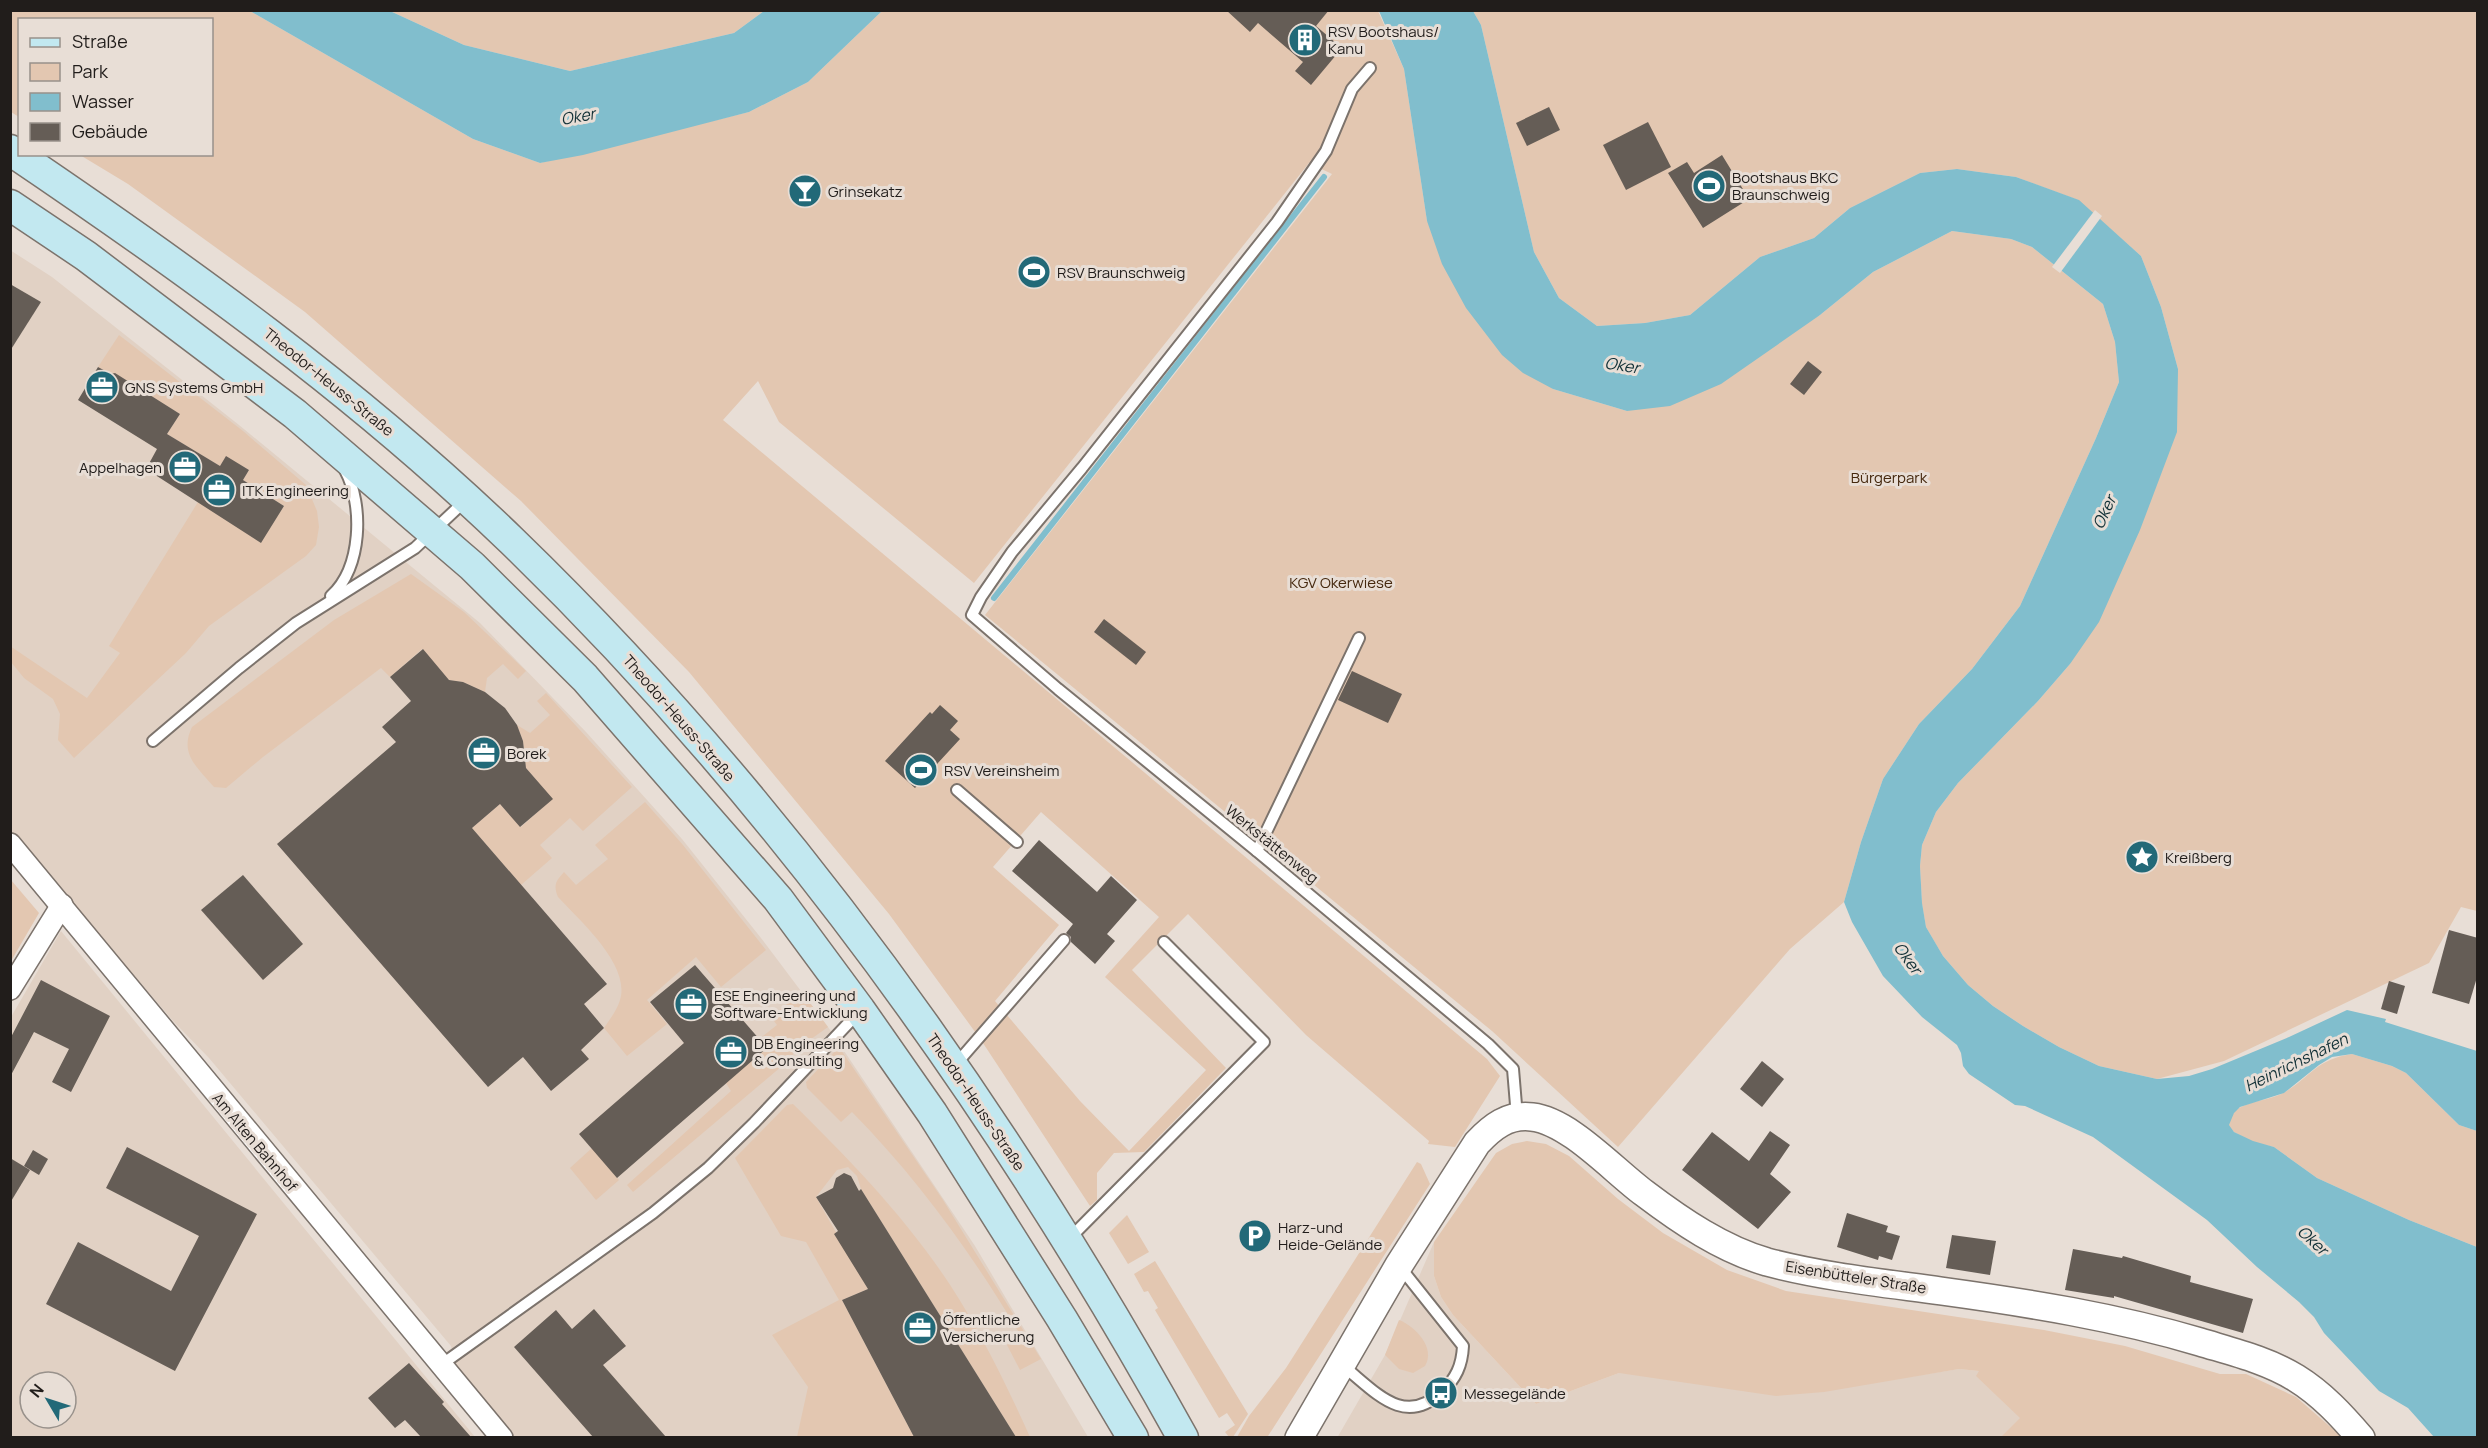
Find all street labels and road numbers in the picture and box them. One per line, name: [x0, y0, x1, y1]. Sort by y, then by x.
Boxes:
street label: Theodor-Heuss-Straße: [260, 323, 399, 441]
street label: Theodor-Heuss-Straße: [618, 650, 740, 786]
street label: Werkstättenweg: [1221, 800, 1323, 888]
street label: Theodor-Heuss-Straße: [922, 1029, 1030, 1175]
street label: Am Alten Bahnhof: [207, 1088, 303, 1196]
street label: Eisenbütteler Straße: [1784, 1256, 1928, 1299]

